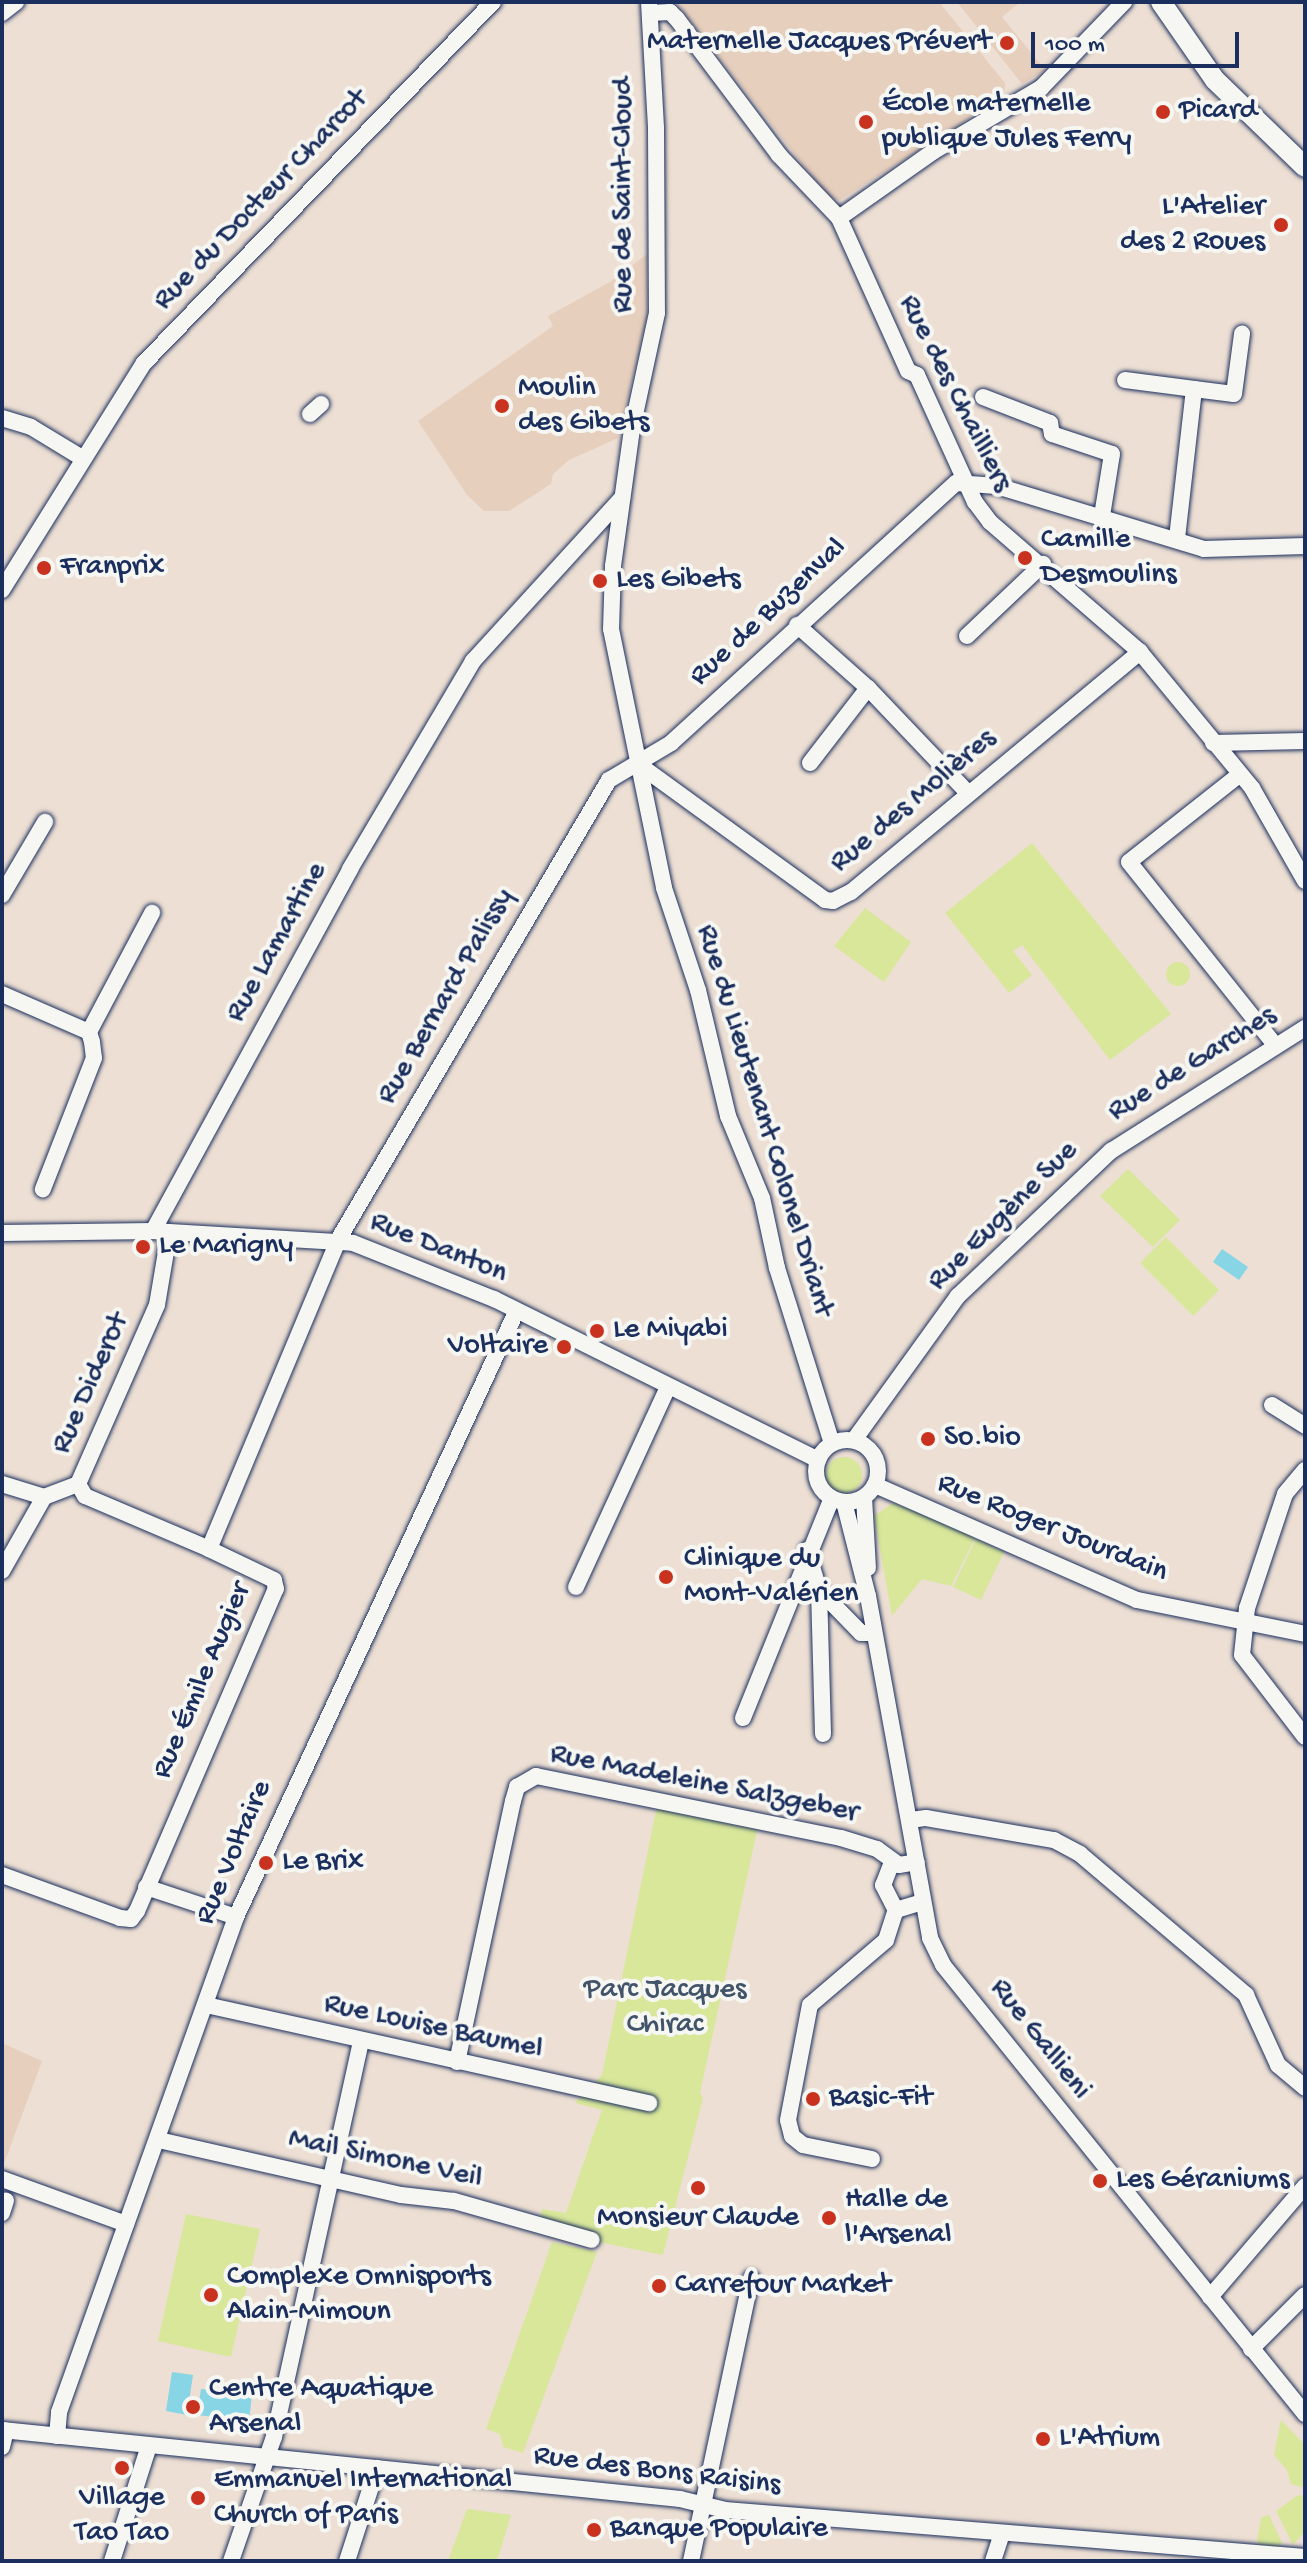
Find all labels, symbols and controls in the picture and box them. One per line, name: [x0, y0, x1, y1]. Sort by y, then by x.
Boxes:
scale bar: [1035, 16, 1243, 66]
place label: Maternelle Jacques Prévert: [647, 25, 991, 61]
text: 100 m: [1045, 31, 1105, 60]
marker: Maternelle Jacques Prévert: [998, 34, 1016, 52]
street label: Rue de Saint-Cloud: [607, 77, 643, 313]
street label: Rue du Docteur Charcot: [147, 83, 377, 319]
place label: École maternelle publique Jules Ferry: [882, 87, 1131, 158]
place label: Picard: [1179, 94, 1257, 130]
marker: Picard: [1154, 103, 1172, 121]
marker: École maternelle publique Jules Ferry: [857, 113, 875, 131]
place label: L'Atelier des 2 Roues: [1120, 190, 1265, 260]
marker: L'Atelier des 2 Roues: [1272, 216, 1290, 234]
street label: Rue des Chailliers: [889, 290, 1019, 498]
place label: Moulin des Gibets: [518, 371, 649, 442]
marker: Moulin des Gibets: [493, 397, 511, 415]
place label: Camille Desmoulins: [1041, 523, 1176, 594]
street label: Rue de Buzenval: [683, 531, 855, 695]
marker: Camille Desmoulins: [1016, 549, 1034, 567]
place label: Franprix: [60, 550, 165, 586]
marker: Franprix: [35, 559, 53, 577]
place label: Les Gibets: [616, 563, 741, 599]
marker: Les Gibets: [591, 572, 609, 590]
street label: Rue des Molières: [824, 722, 1004, 882]
street label: Rue Lamartine: [219, 857, 337, 1029]
street label: Rue Bernard Palissy: [371, 883, 523, 1111]
street label: Rue du Lieutenant Colonel Driant: [686, 921, 840, 1321]
street label: Rue de Garches: [1102, 999, 1284, 1131]
street label: Rue Eugène Sue: [921, 1134, 1087, 1300]
street label: Rue Danton: [364, 1205, 512, 1293]
place label: Le Marigny: [159, 1229, 293, 1265]
marker: Le Marigny: [134, 1238, 152, 1256]
street label: Rue Diderot: [45, 1308, 139, 1460]
place label: Le Miyabi: [613, 1313, 728, 1349]
marker: Le Miyabi: [588, 1322, 606, 1340]
place label: Voltaire: [448, 1329, 548, 1365]
marker: Voltaire: [555, 1338, 573, 1356]
place label: So.bio: [944, 1421, 1021, 1457]
marker: So.bio: [919, 1430, 937, 1448]
street label: Rue Roger Jourdain: [932, 1466, 1172, 1592]
place label: Clinique du Mont-Valérien: [684, 1542, 859, 1612]
marker: Clinique du Mont-Valérien: [655, 1566, 677, 1588]
street label: Rue Émile Augier: [145, 1578, 261, 1784]
street label: Rue Madeleine Salzgeber: [547, 1737, 861, 1833]
street label: Rue Voltaire: [189, 1776, 281, 1930]
place label: Le Brix: [282, 1845, 364, 1881]
marker: Le Brix: [257, 1854, 275, 1872]
street label: Rue Gallieni: [981, 1972, 1097, 2108]
park label: Parc Jacques Chirac: [584, 1973, 746, 2044]
street label: Rue Louise Baumel: [320, 1987, 546, 2069]
place label: Basic-Fit: [829, 2081, 932, 2117]
marker: Basic-Fit: [804, 2090, 822, 2108]
street label: Mail Simone Veil: [285, 2122, 485, 2198]
place label: Les Géraniums: [1116, 2163, 1289, 2199]
marker: Les Géraniums: [1091, 2172, 1109, 2190]
marker: Monsieur Claude: [689, 2179, 707, 2197]
place label: Halle de l'Arsenal: [845, 2183, 952, 2254]
place label: Monsieur Claude: [597, 2201, 799, 2237]
marker: Halle de l'Arsenal: [820, 2209, 838, 2227]
place label: Complexe Omnisports Alain-Mimoun: [227, 2260, 491, 2330]
place label: Carrefour Market: [675, 2268, 890, 2304]
marker: Carrefour Market: [650, 2277, 668, 2295]
marker: Complexe Omnisports Alain-Mimoun: [202, 2286, 220, 2304]
place label: Centre Aquatique Arsenal: [209, 2372, 433, 2442]
marker: Centre Aquatique Arsenal: [184, 2398, 202, 2416]
place label: L'Atrium: [1059, 2421, 1160, 2457]
marker: L'Atrium: [1034, 2430, 1052, 2448]
street label: Rue des Bons Raisins: [531, 2439, 783, 2505]
marker: Village Tao Tao: [113, 2459, 131, 2477]
place label: Emmanuel International Church of Paris: [214, 2463, 512, 2534]
place label: Village Tao Tao: [75, 2481, 169, 2552]
marker: Emmanuel International Church of Paris: [189, 2489, 207, 2507]
place label: Banque Populaire: [610, 2512, 828, 2548]
marker: Banque Populaire: [585, 2521, 603, 2539]

